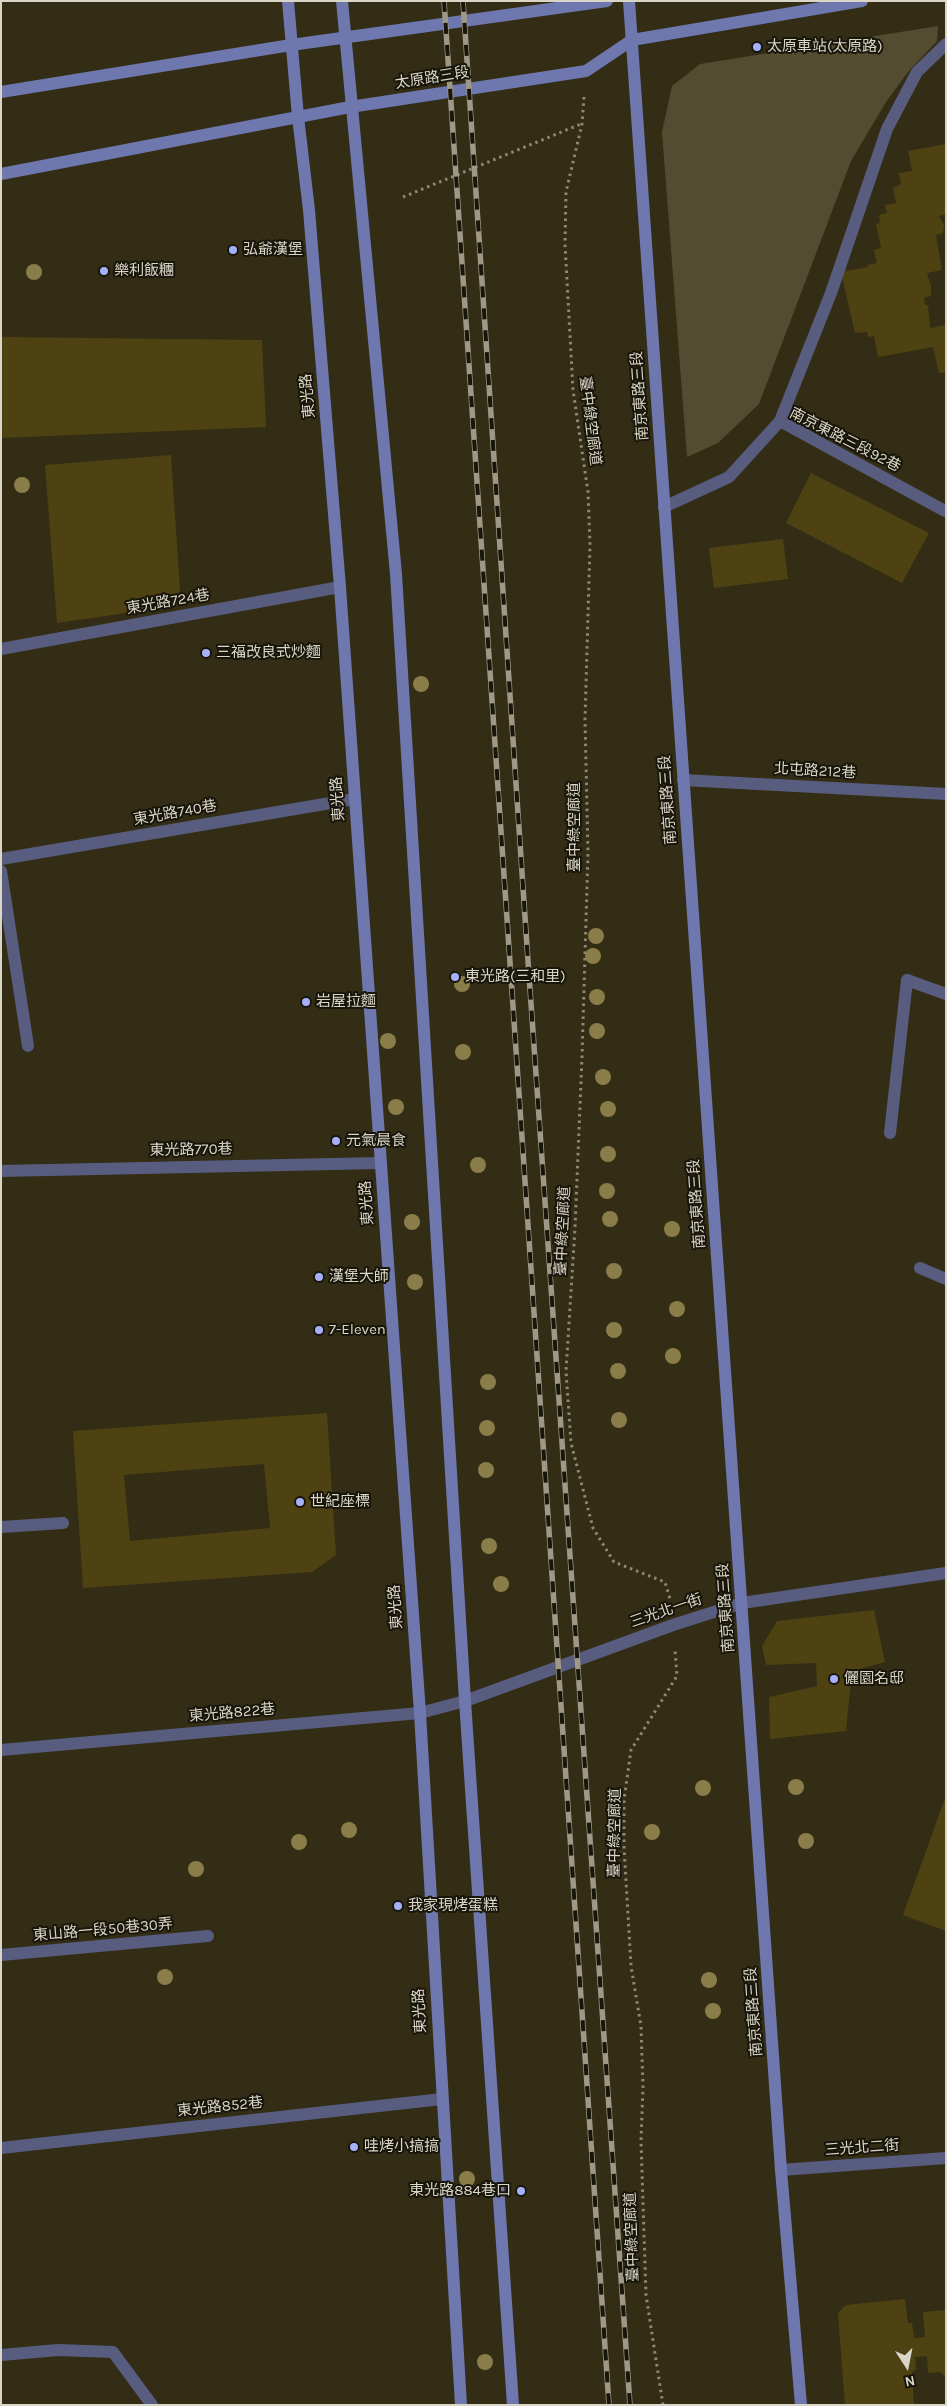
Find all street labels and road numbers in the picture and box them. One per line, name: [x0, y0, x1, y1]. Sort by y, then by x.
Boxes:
street label: 太原路三段: [394, 63, 470, 93]
street label: 南京東路三段: [628, 350, 652, 442]
street label: 東光路: [297, 373, 319, 419]
street label: 臺中綠空廊道: [576, 375, 604, 467]
street label: 南京東路三段92巷: [786, 404, 904, 476]
street label: 東光路724巷: [125, 586, 211, 618]
street label: 南京東路三段: [656, 754, 680, 846]
street label: 北屯路212巷: [773, 760, 857, 782]
street label: 東光路: [327, 776, 349, 822]
street label: 臺中綠空廊道: [566, 782, 584, 872]
street label: 東光路740巷: [132, 797, 218, 829]
street label: 東光路770巷: [149, 1140, 233, 1160]
street label: 南京東路三段: [685, 1158, 709, 1250]
street label: 東光路: [356, 1180, 378, 1226]
street label: 臺中綠空廊道: [552, 1186, 574, 1276]
street label: 南京東路三段: [714, 1562, 738, 1654]
street label: 東光路: [385, 1584, 407, 1630]
street label: 三光北一街: [628, 1590, 704, 1632]
street label: 東光路822巷: [188, 1700, 276, 1726]
street label: 臺中綠空廊道: [605, 1788, 625, 1878]
street label: 東山路一段50巷30弄: [32, 1915, 174, 1945]
street label: 南京東路三段: [742, 1966, 766, 2058]
street label: 東光路: [410, 1988, 430, 2034]
street label: 東光路852巷: [176, 2094, 264, 2120]
street label: 三光北二街: [824, 2136, 900, 2160]
street label: 臺中綠空廊道: [621, 2192, 643, 2282]

